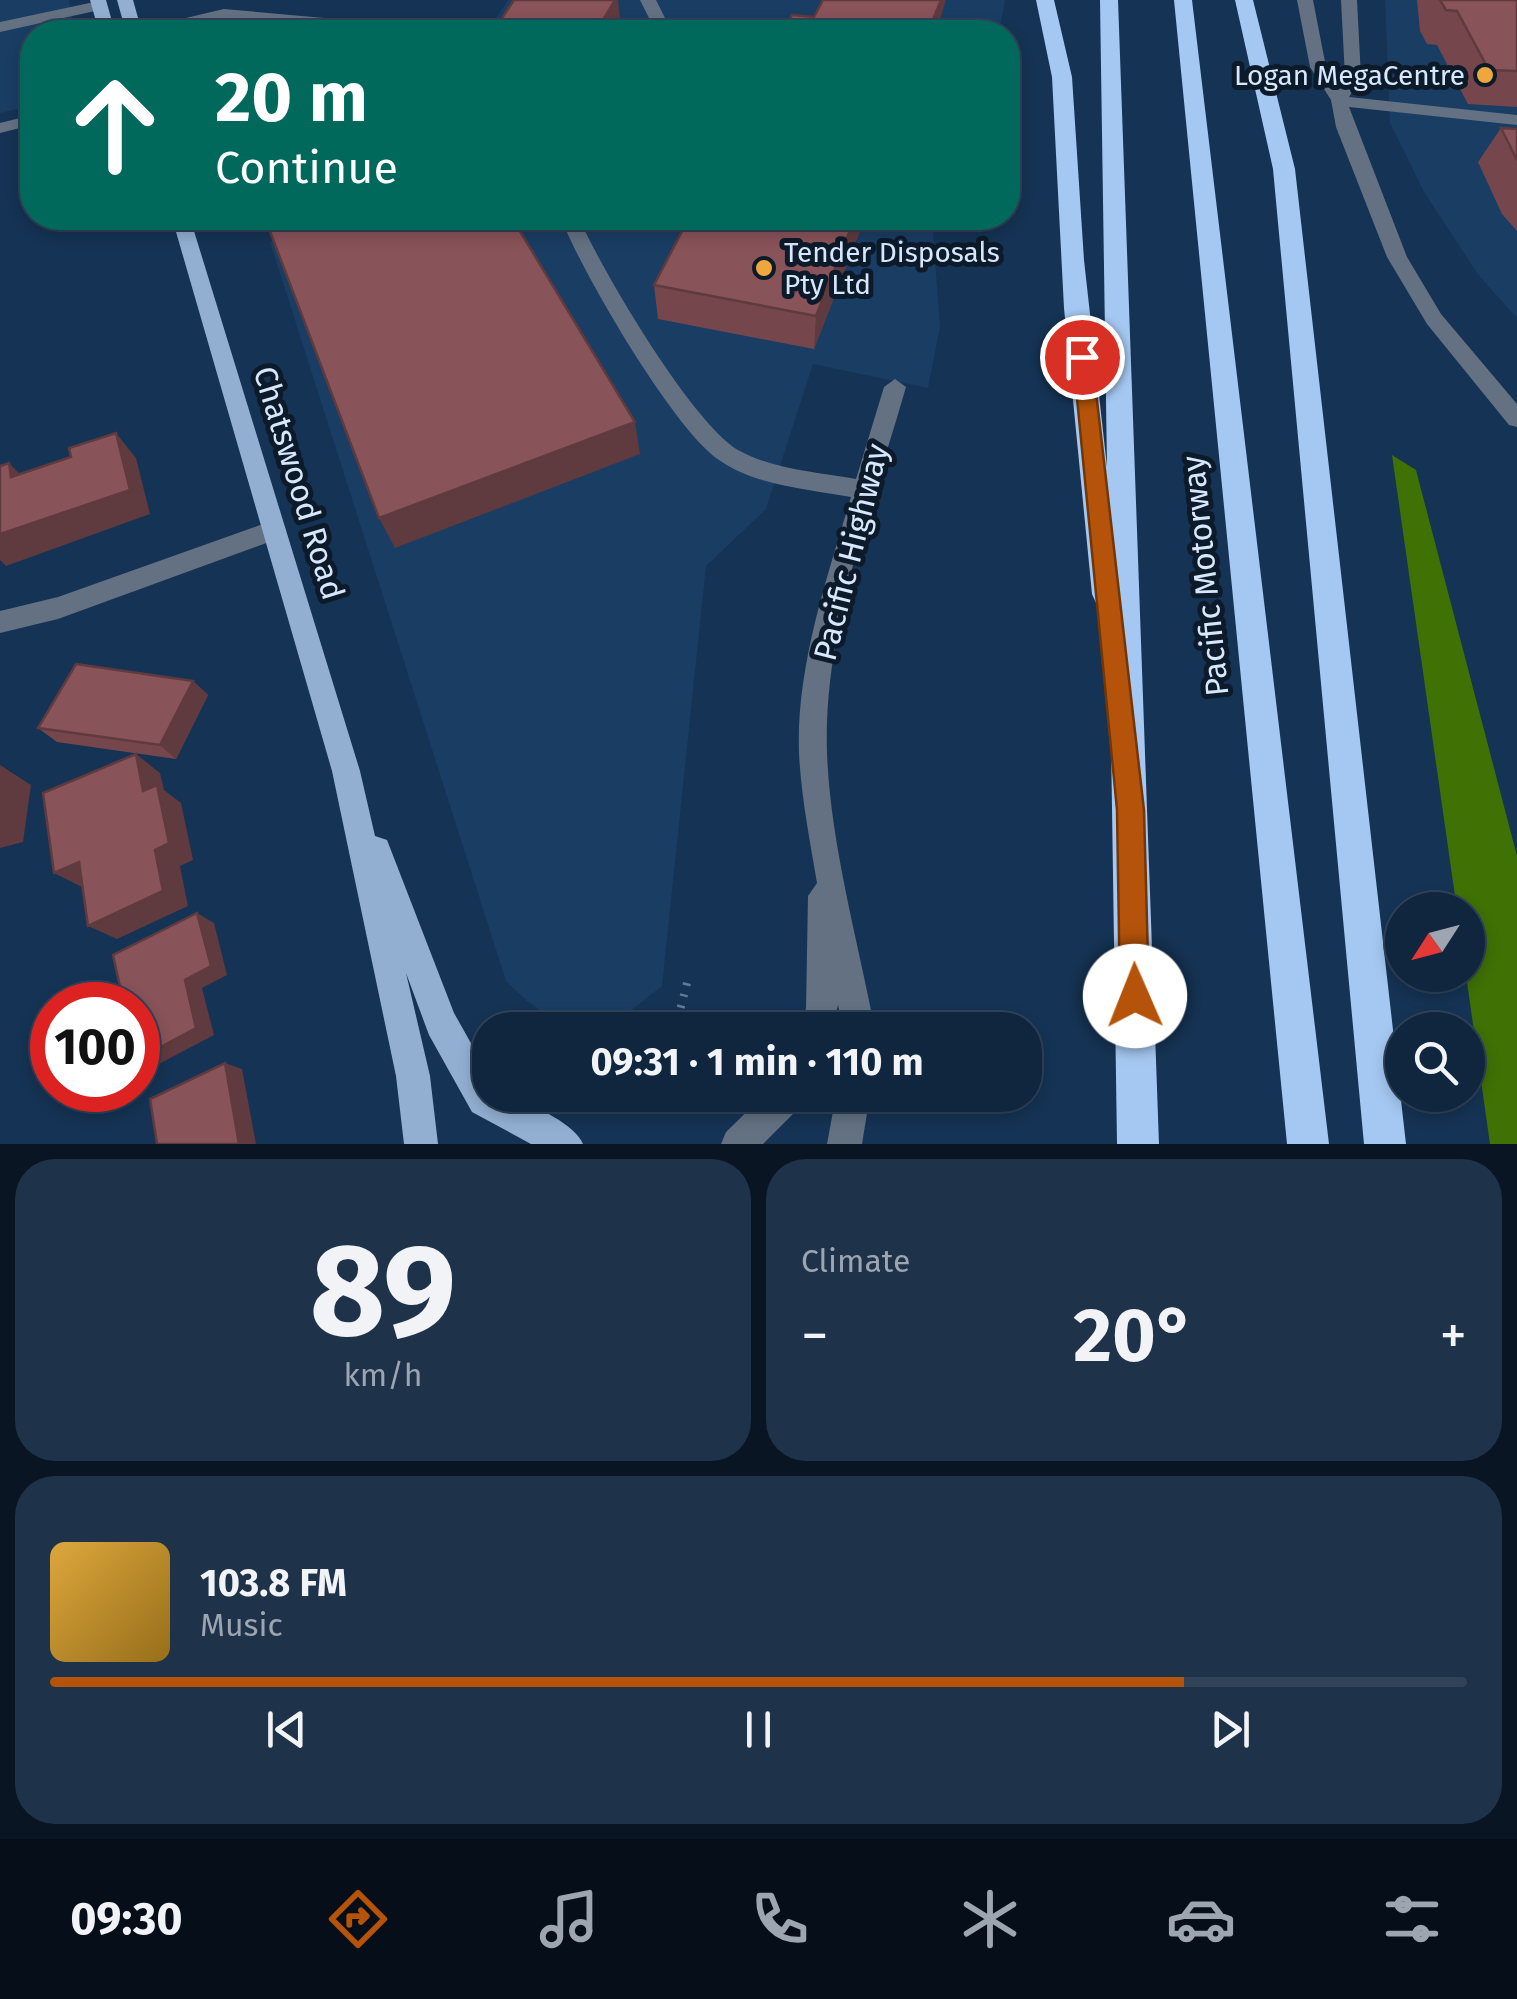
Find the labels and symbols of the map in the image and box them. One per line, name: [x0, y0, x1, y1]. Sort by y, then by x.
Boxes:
place label: Logan MegaCentre: [1234, 59, 1465, 92]
marker: Logan MegaCentre: [1474, 64, 1496, 86]
place label: Tender Disposals Pty Ltd: [784, 236, 1000, 301]
marker: Tender Disposals Pty Ltd: [753, 257, 775, 279]
pin: [1040, 315, 1125, 400]
street label: Chatswood Road: [245, 362, 353, 604]
street label: Pacific Highway: [806, 439, 896, 664]
street label: Pacific Motorway: [1173, 454, 1237, 698]
north arrow: [1385, 892, 1485, 992]
position arrow: [1083, 944, 1187, 1048]
speed limit sign: 100: [30, 982, 160, 1112]

